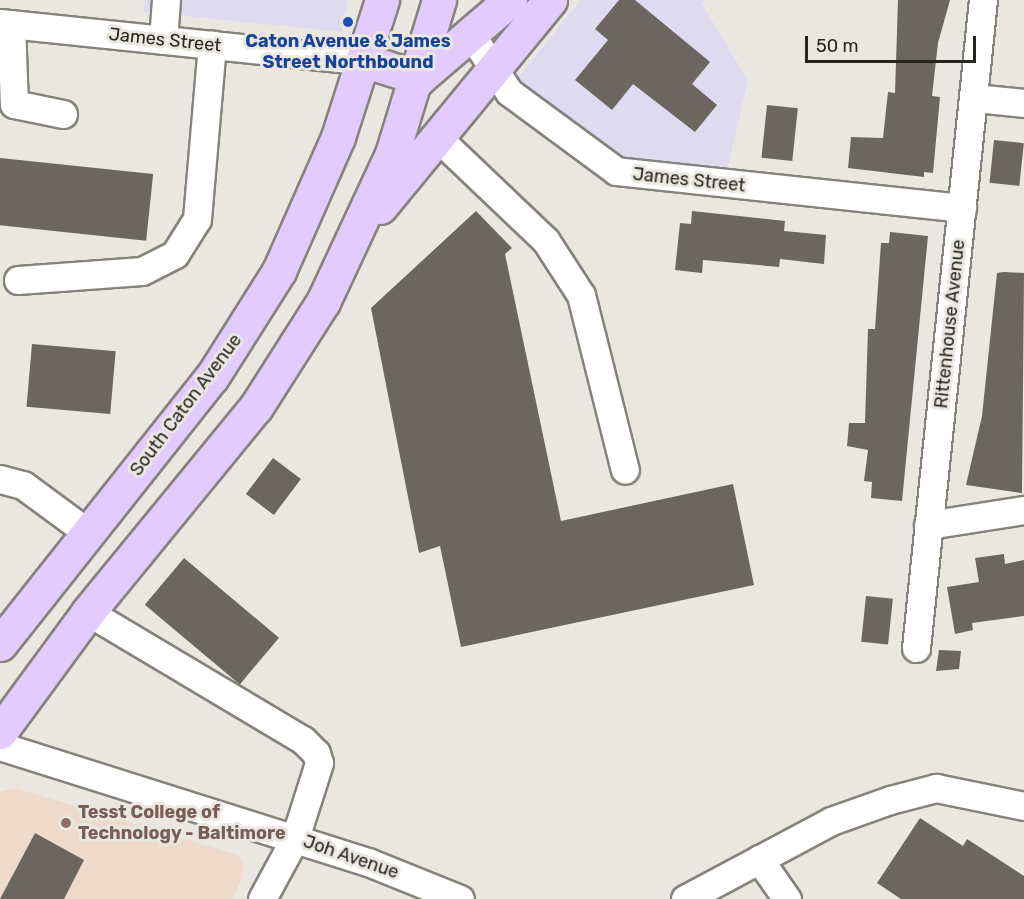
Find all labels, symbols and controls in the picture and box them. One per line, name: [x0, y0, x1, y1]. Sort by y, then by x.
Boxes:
marker: Caton Avenue & James Street Northbound: [341, 15, 355, 29]
street label: James Street: [108, 23, 222, 57]
scale bar: [808, 24, 979, 62]
place label: Caton Avenue & James Street Northbound: [245, 31, 451, 74]
text: 50 m: [816, 35, 859, 57]
street label: James Street: [632, 163, 746, 197]
street label: Rittenhouse Avenue: [930, 238, 970, 410]
street label: South Caton Avenue: [126, 330, 246, 480]
place label: Tesst College of Technology - Baltimore: [78, 802, 286, 844]
marker: Tesst College of Technology - Baltimore: [59, 816, 73, 830]
street label: Joh Avenue: [300, 830, 402, 884]

